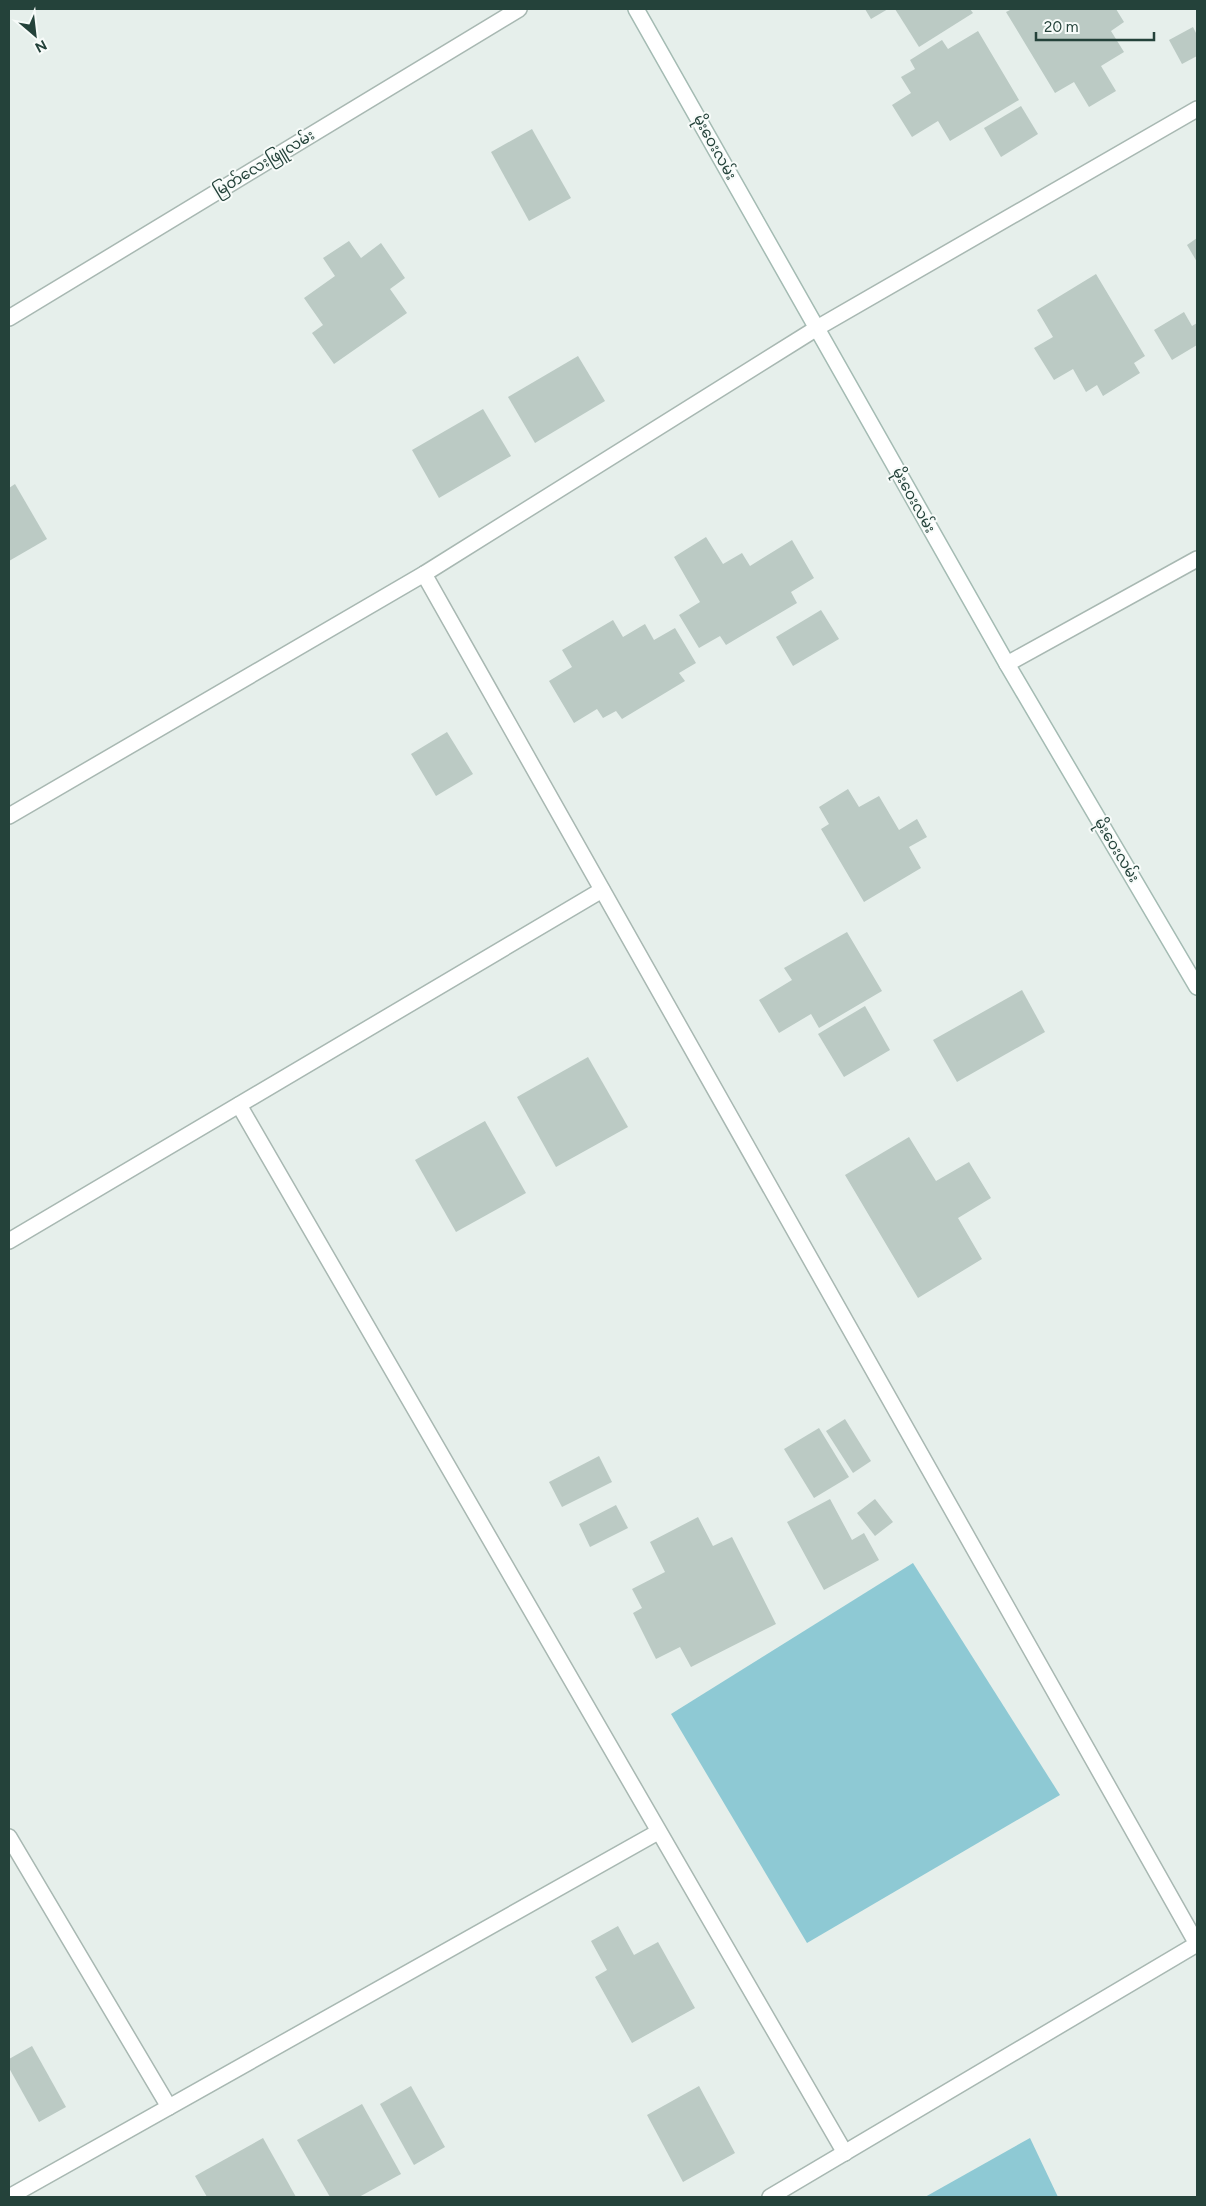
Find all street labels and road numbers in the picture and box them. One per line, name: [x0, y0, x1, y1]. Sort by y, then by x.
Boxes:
street label: မိုးဝေးလမ်း: [687, 111, 741, 184]
street label: မြတ်လေးဖြူလမ်း: [210, 125, 319, 203]
street label: မိုးဝေးလမ်း: [886, 464, 940, 537]
street label: မိုးဝေးလမ်း: [1088, 814, 1144, 887]

